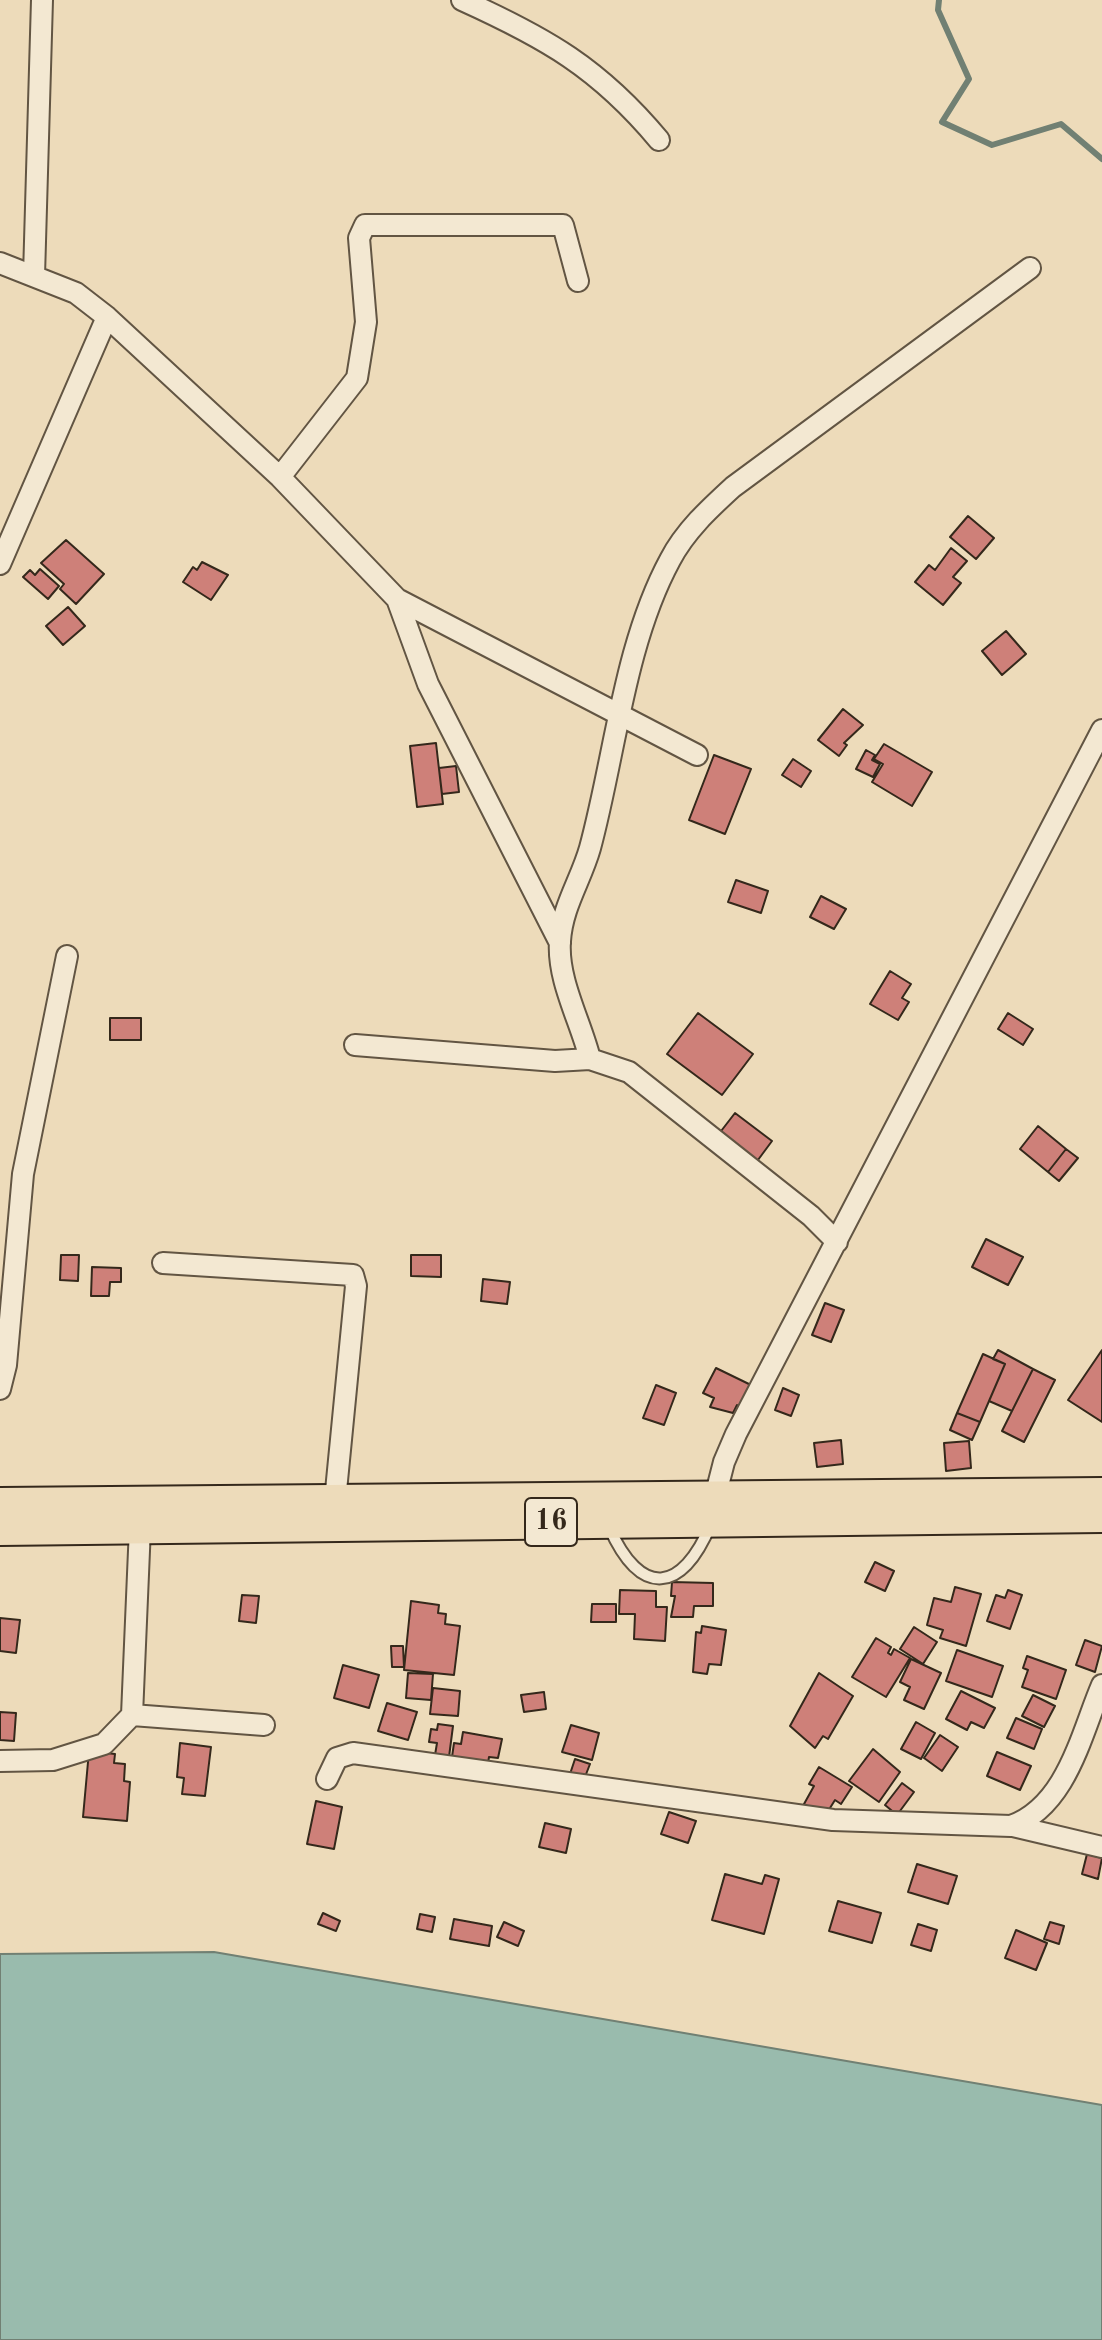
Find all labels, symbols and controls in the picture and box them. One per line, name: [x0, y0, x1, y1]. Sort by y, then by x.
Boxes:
road number: 16: [525, 1498, 577, 1546]

